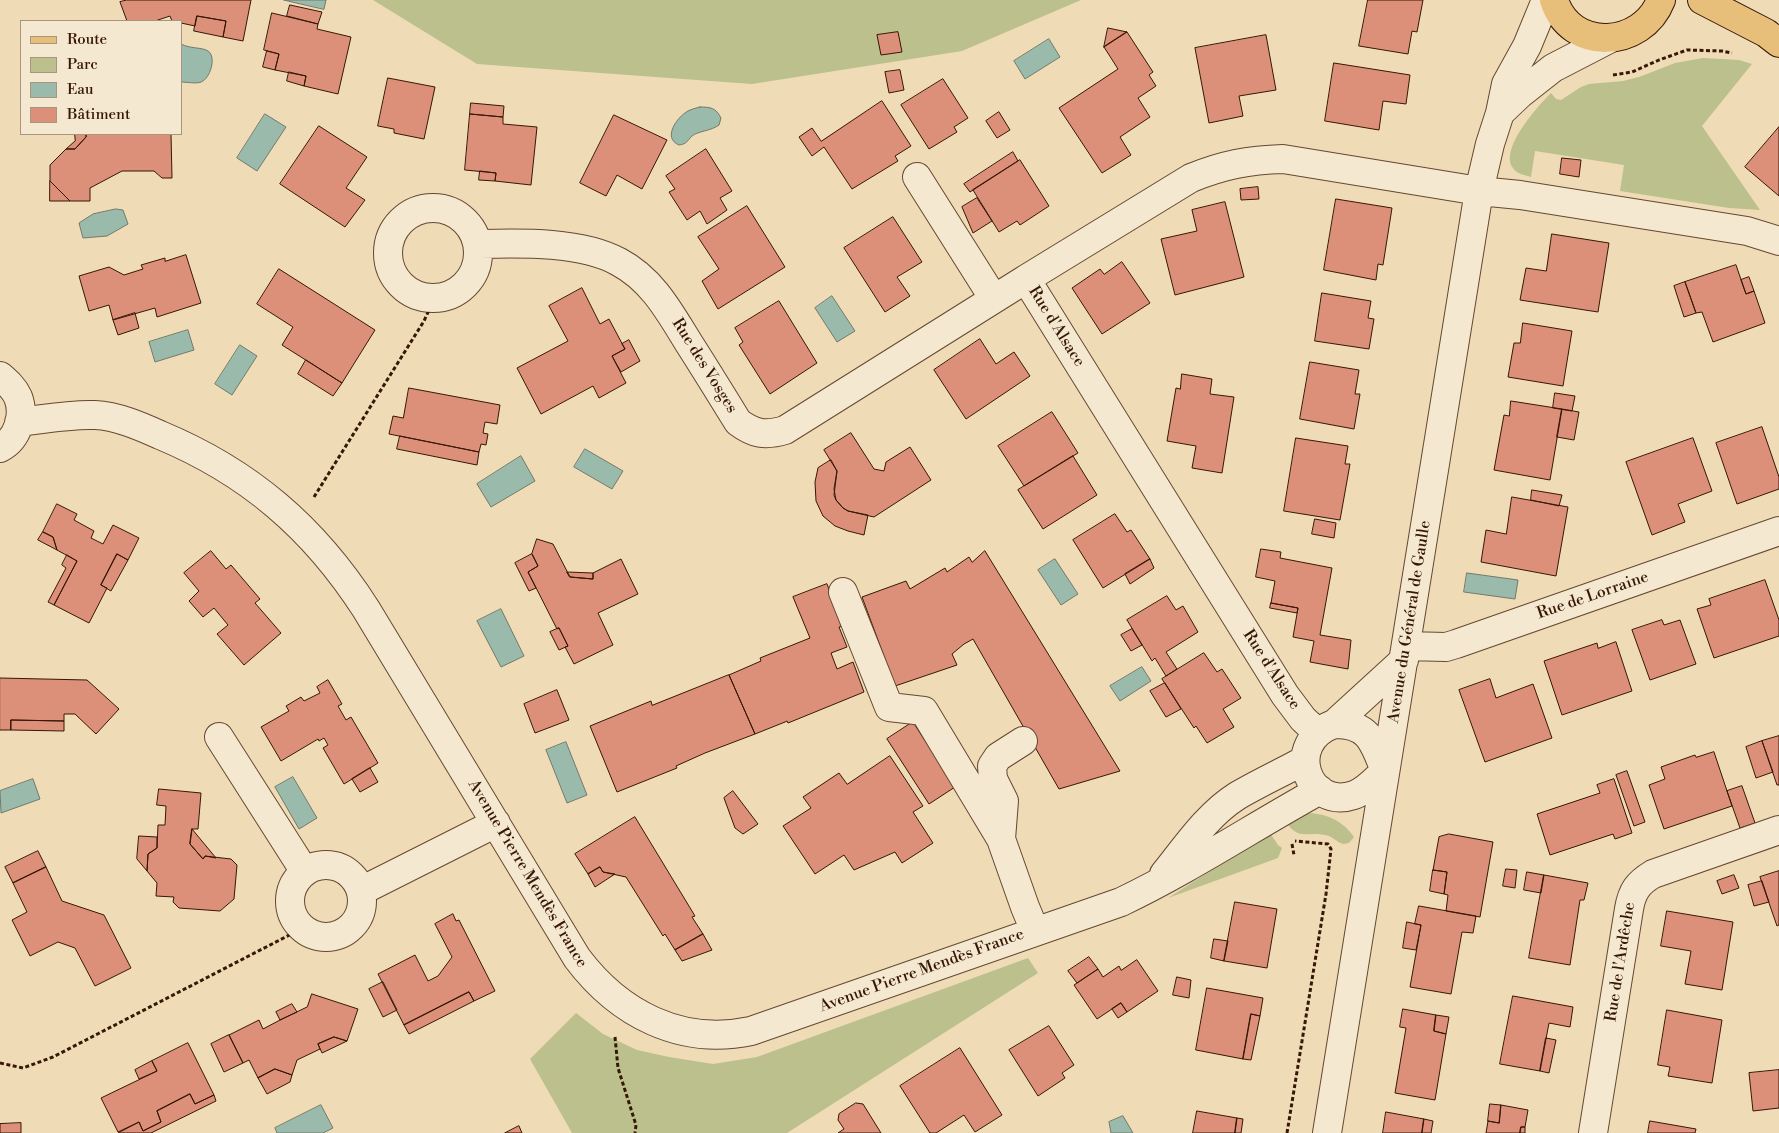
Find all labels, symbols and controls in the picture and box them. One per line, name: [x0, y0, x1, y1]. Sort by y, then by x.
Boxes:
legend: [20, 20, 182, 135]
text: Route: [67, 30, 107, 49]
text: Parc: [67, 55, 98, 74]
text: Eau: [67, 80, 94, 99]
text: Bâtiment: [67, 105, 130, 124]
street label: Rue d'Alsace: [1024, 283, 1088, 371]
street label: Rue des Vosges: [667, 315, 741, 417]
street label: Avenue du Général de Gaulle: [1384, 519, 1436, 725]
street label: Rue de Lorraine: [1535, 568, 1651, 624]
street label: Rue d'Alsace: [1238, 627, 1304, 713]
street label: Avenue Pierre Mendès France: [463, 777, 591, 971]
street label: Rue de l'Ardêche: [1602, 901, 1640, 1023]
street label: Avenue Pierre Mendès France: [817, 925, 1027, 1017]

